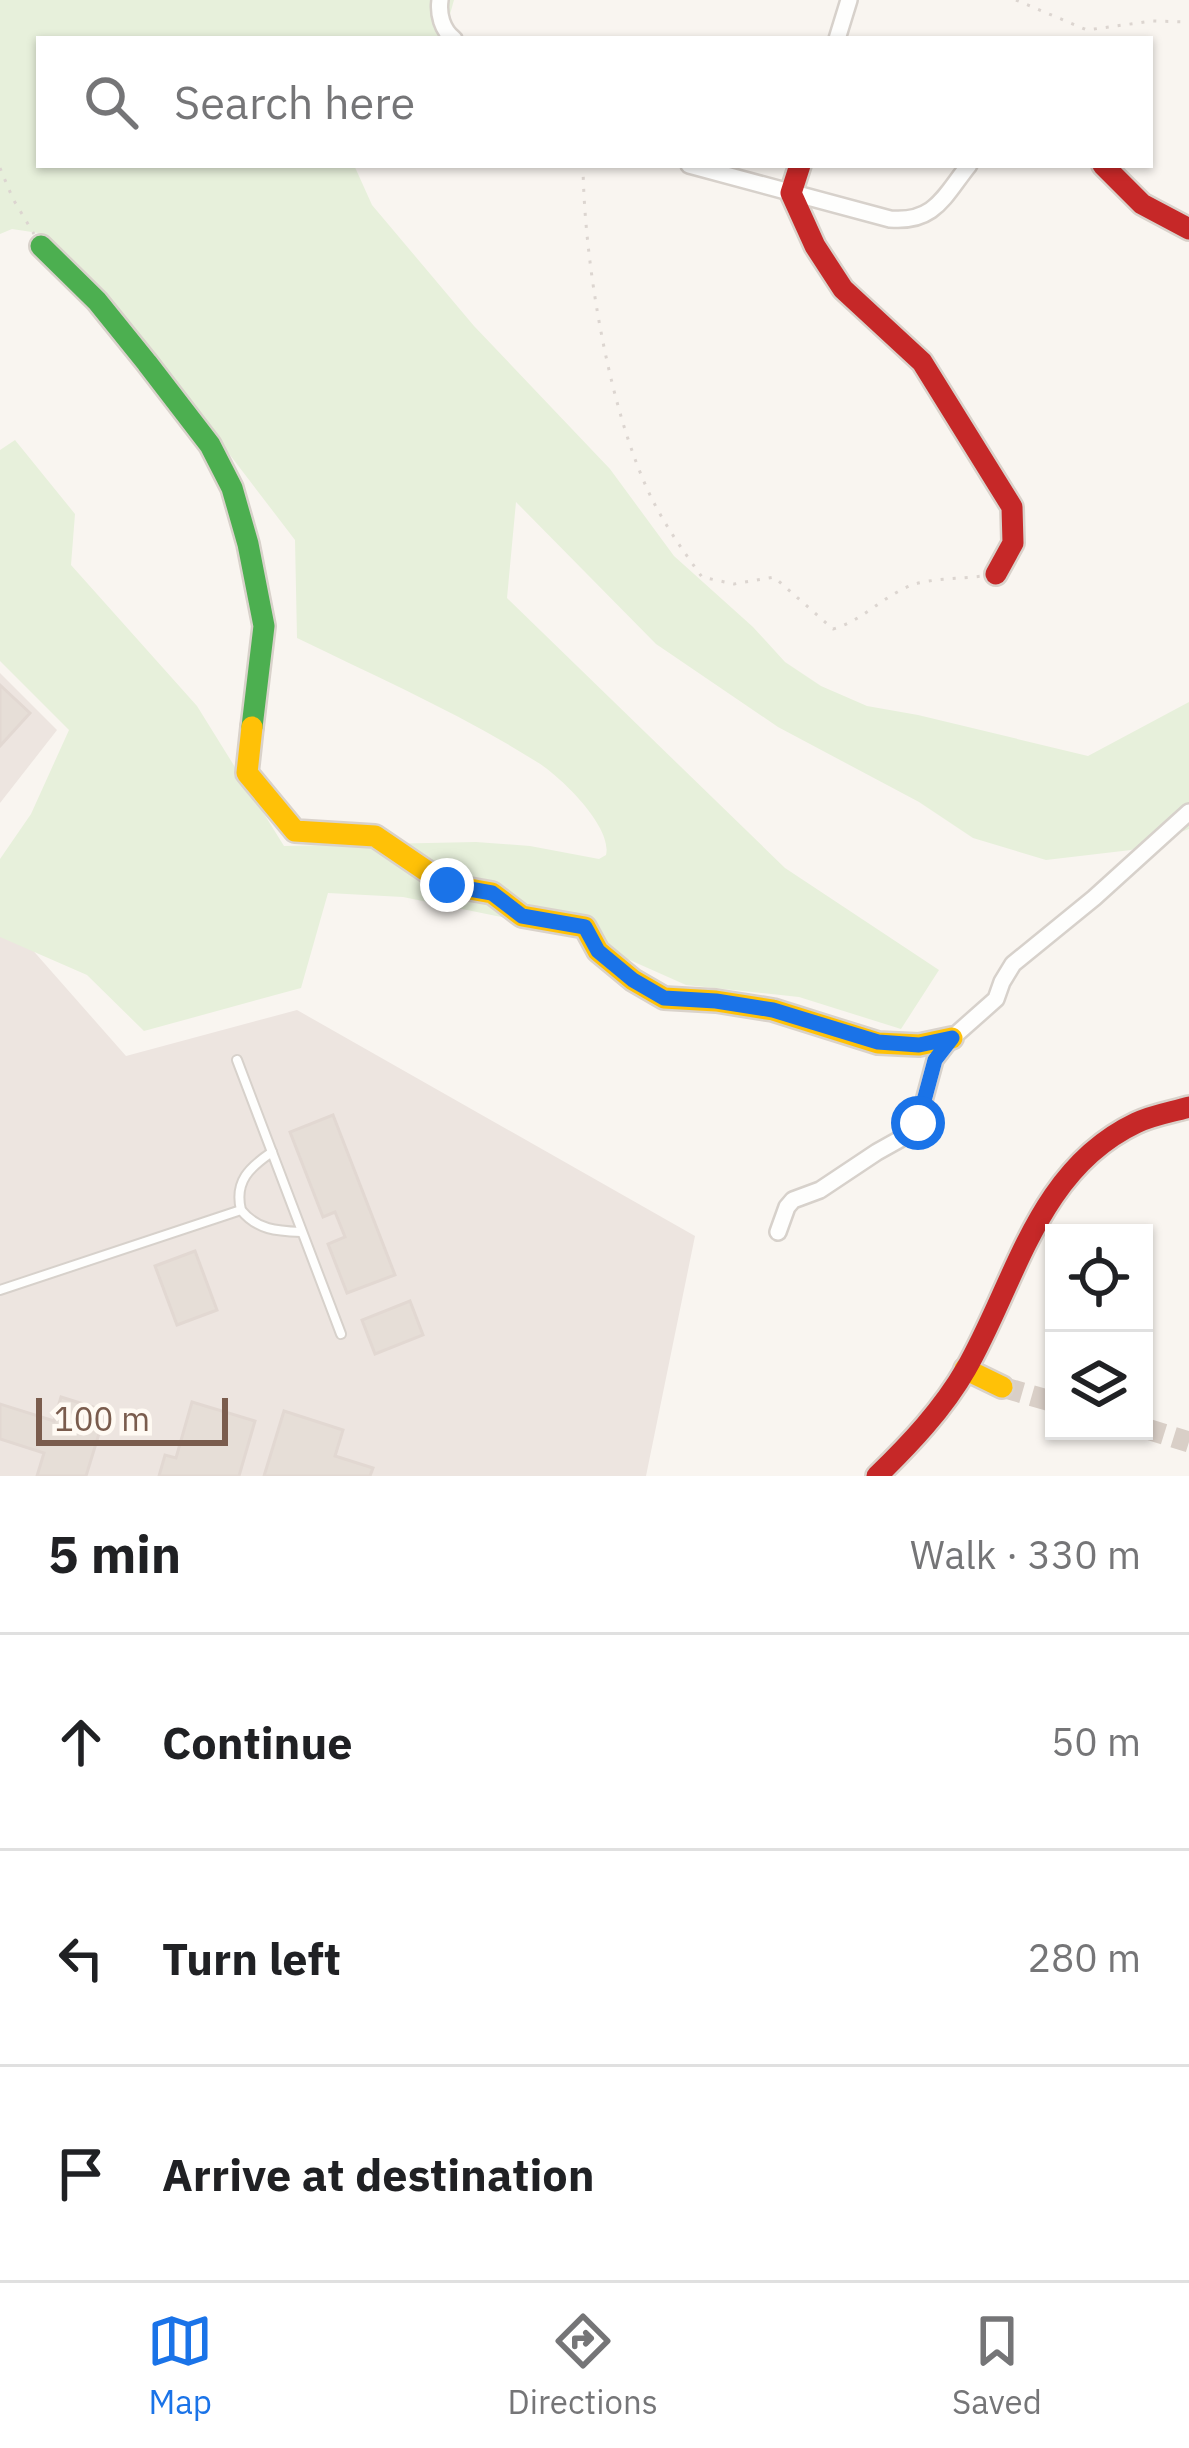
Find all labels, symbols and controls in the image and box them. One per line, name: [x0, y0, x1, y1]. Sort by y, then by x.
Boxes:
search box: [36, 36, 1153, 168]
icon: search: [78, 69, 144, 135]
text: Search here: [174, 73, 415, 131]
route end: [420, 858, 474, 912]
route start: [891, 1096, 945, 1150]
map controls: [1045, 1224, 1153, 1440]
button: locate: [1045, 1224, 1153, 1332]
button: layers: [1045, 1332, 1153, 1440]
scale bar: [36, 1392, 228, 1445]
text: 100 m: [54, 1397, 150, 1440]
text: 5 min: [48, 1521, 181, 1587]
text: Walk · 330 m: [910, 1529, 1141, 1580]
icon: ahead: [48, 1709, 114, 1775]
text: Continue: [162, 1713, 353, 1771]
text: 50 m: [1051, 1716, 1141, 1767]
icon: left: [48, 1925, 114, 1991]
text: Turn left: [162, 1929, 341, 1987]
text: 280 m: [1028, 1932, 1141, 1983]
icon: arrive: [48, 2141, 114, 2207]
text: Arrive at destination: [162, 2145, 595, 2203]
tab: Map: [147, 2308, 213, 2423]
tab: Directions: [508, 2308, 658, 2423]
tab: Saved: [952, 2308, 1042, 2423]

